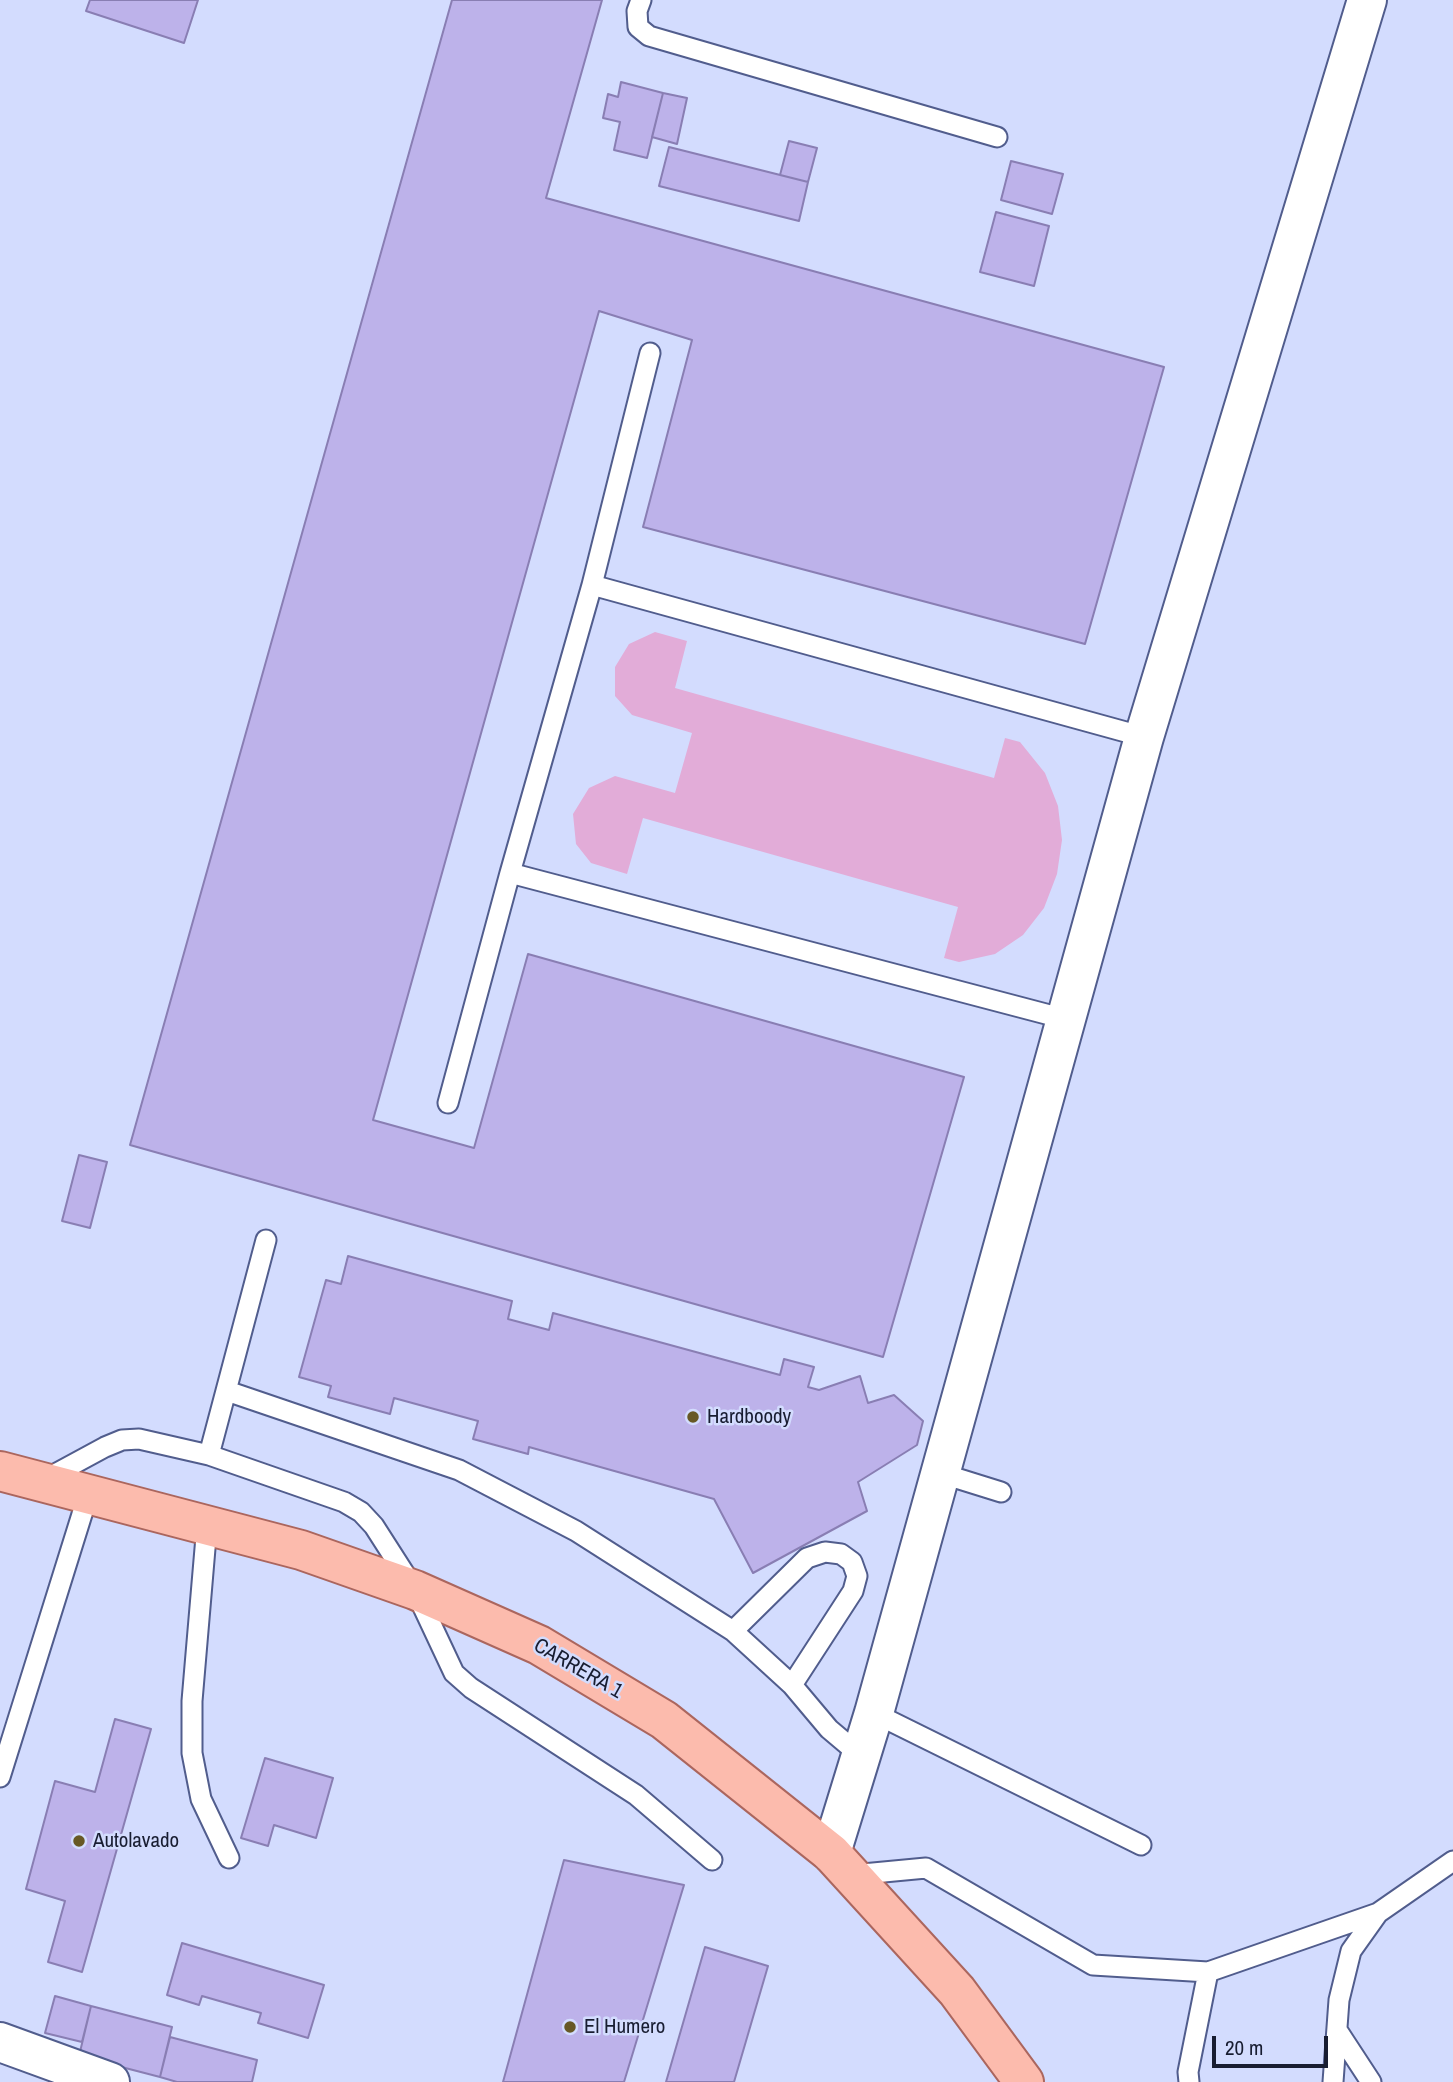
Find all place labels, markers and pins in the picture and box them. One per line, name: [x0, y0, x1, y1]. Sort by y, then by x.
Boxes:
place label: Hardboody: [707, 1404, 791, 1430]
marker: Hardboody: [685, 1409, 701, 1425]
place label: Autolavado: [93, 1828, 179, 1854]
marker: Autolavado: [71, 1833, 87, 1849]
place label: El Humero: [584, 2014, 665, 2040]
marker: El Humero: [562, 2019, 578, 2035]

